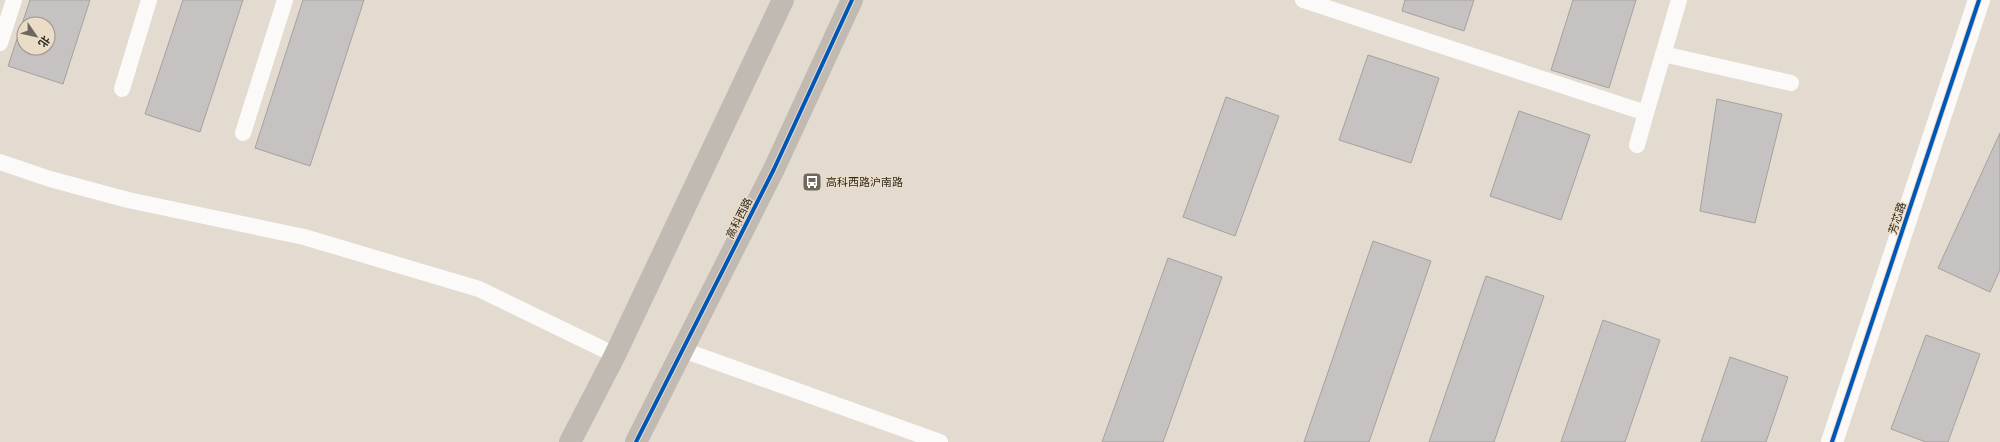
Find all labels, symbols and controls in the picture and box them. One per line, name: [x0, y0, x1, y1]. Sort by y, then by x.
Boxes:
north arrow: [16, 16, 56, 56]
text: 北: [35, 33, 52, 50]
bus stop icon: 高科西路沪南路: [801, 171, 823, 193]
place label: 高科西路沪南路: [826, 176, 903, 189]
street label: 高科西路: [724, 196, 755, 241]
street label: 芳芯路: [1886, 200, 1909, 236]

